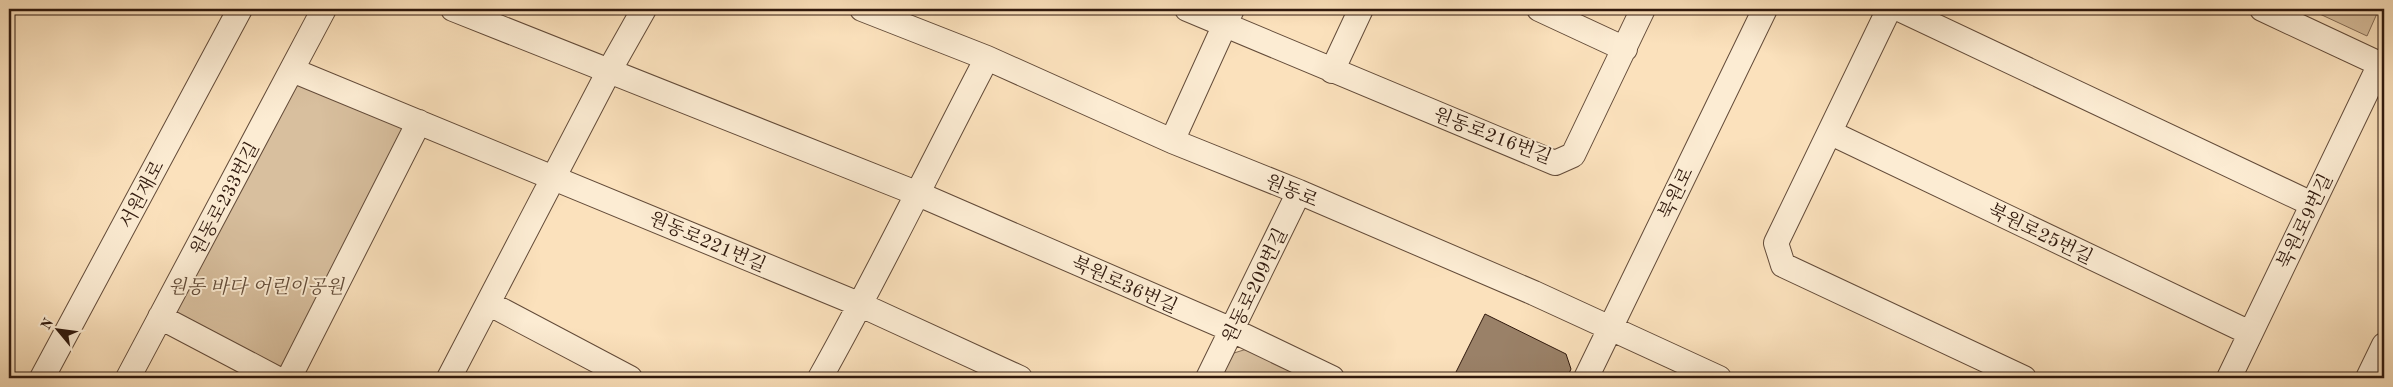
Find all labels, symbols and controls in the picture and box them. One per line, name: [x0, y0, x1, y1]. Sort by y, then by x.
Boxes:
street label: 원동로216번길: [1430, 104, 1555, 169]
street label: 원동로233번길: [187, 139, 264, 259]
street label: 서원재로: [116, 157, 169, 232]
street label: 북원로: [1654, 164, 1698, 223]
street label: 북원로9번길: [2272, 170, 2337, 272]
street label: 원동로: [1262, 171, 1321, 212]
street label: 북원로25번길: [1985, 199, 2097, 269]
street label: 원동로221번길: [646, 208, 769, 276]
street label: 원동로209번길: [1219, 225, 1292, 346]
street label: 북원로36번길: [1068, 252, 1181, 318]
park label: 원동 바다 어린이공원: [168, 276, 346, 298]
north arrow: [32, 304, 82, 354]
text: N: [39, 316, 56, 332]

